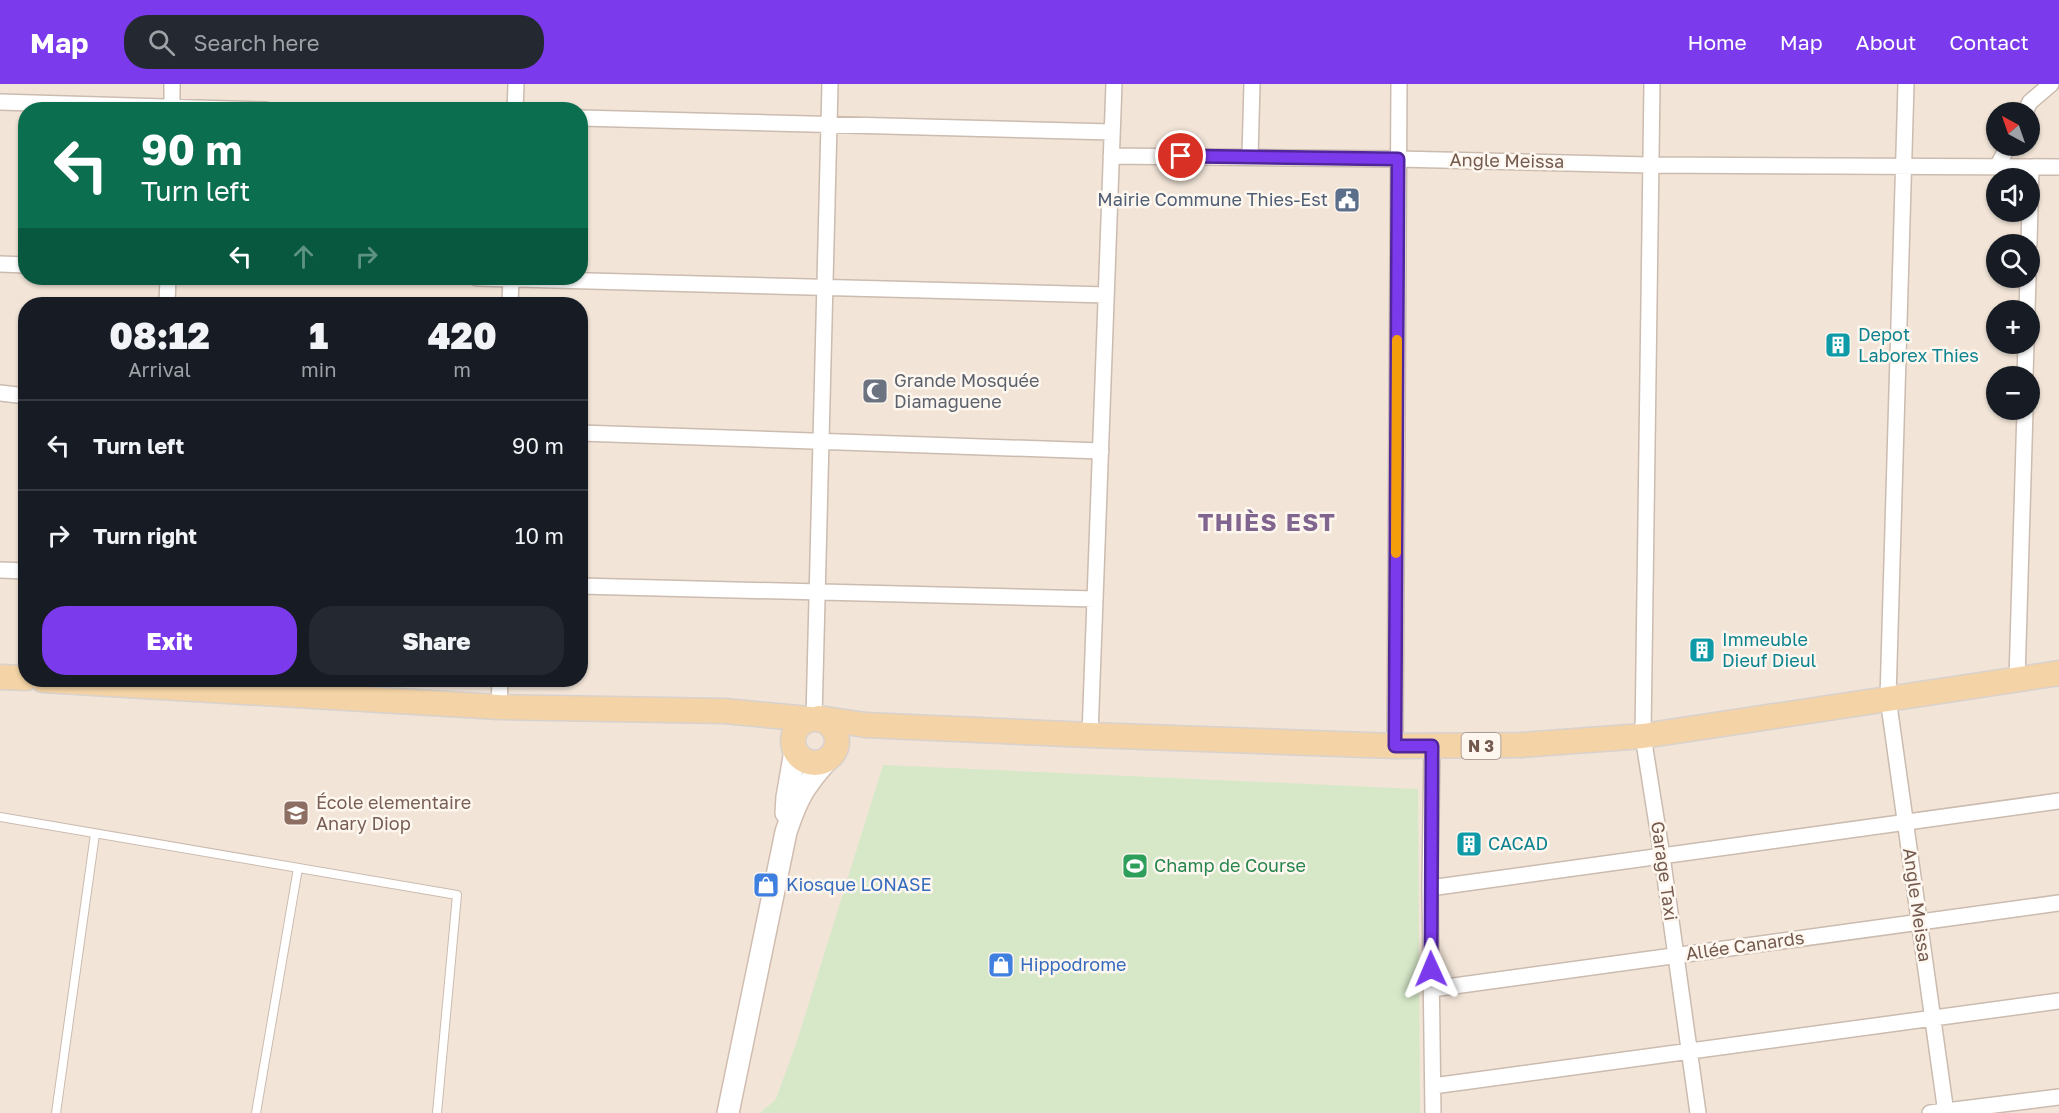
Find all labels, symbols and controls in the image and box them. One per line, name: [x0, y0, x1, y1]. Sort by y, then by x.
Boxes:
search box: [124, 15, 544, 69]
text: Map: [30, 26, 88, 59]
icon: search: [145, 26, 178, 59]
text: Search here: [193, 29, 319, 56]
text: Home: [1687, 29, 1747, 55]
text: Map: [1780, 29, 1823, 55]
text: About: [1856, 29, 1916, 55]
text: Contact: [1949, 29, 2029, 55]
north arrow: [1986, 102, 2040, 156]
map controls: [1986, 102, 2040, 420]
text: 90 m: [141, 124, 242, 174]
icon: left: [42, 126, 120, 204]
pin: [1155, 130, 1206, 181]
icon: arrive: [1164, 139, 1197, 172]
street label: Angle Meissa: [1449, 148, 1565, 172]
button: sound: [1986, 168, 2040, 222]
text: Turn left: [141, 175, 250, 207]
public building icon: Mairie Commune Thies-Est: [1332, 185, 1362, 215]
place label: Mairie Commune Thies-Est: [1097, 188, 1328, 210]
button: search: [1986, 234, 2040, 288]
icon: left: [224, 240, 257, 273]
icon: ahead: [287, 240, 320, 273]
icon: right: [350, 240, 383, 273]
button: +: [1986, 300, 2040, 354]
text: 08:12: [109, 314, 210, 357]
text: 1: [309, 314, 328, 357]
text: 420: [428, 314, 497, 357]
place label: Depot Laborex Thies: [1858, 323, 1979, 366]
building icon: Depot Laborex Thies: [1823, 330, 1853, 360]
text: Arrival: [128, 357, 191, 381]
text: min: [301, 357, 336, 381]
text: m: [453, 357, 471, 381]
button: −: [1986, 366, 2040, 420]
place label: Grande Mosquée Diamaguene: [894, 369, 1039, 412]
mosque icon: Grande Mosquée Diamaguene: [860, 376, 890, 406]
icon: left: [42, 429, 75, 462]
text: Turn left: [93, 432, 184, 459]
text: 90 m: [512, 432, 564, 459]
district label: THIÈS EST: [1198, 507, 1336, 536]
icon: right: [42, 519, 75, 552]
text: Turn right: [93, 522, 197, 549]
text: 10 m: [515, 522, 564, 549]
button: Exit: [42, 606, 297, 675]
button: Share: [309, 606, 564, 675]
place label: Immeuble Dieuf Dieul: [1722, 628, 1817, 671]
building icon: Immeuble Dieuf Dieul: [1687, 635, 1717, 665]
road number: N 3: [1462, 733, 1500, 759]
place label: École elementaire Anary Diop: [316, 791, 471, 834]
school or university icon: École elementaire Anary Diop: [281, 798, 311, 828]
street label: Garage Taxi: [1647, 820, 1683, 922]
building icon: CACAD: [1454, 829, 1484, 859]
place label: CACAD: [1488, 832, 1548, 854]
street label: Angle Meissa: [1899, 847, 1937, 963]
sports icon: Champ de Course: [1120, 851, 1150, 881]
place label: Champ de Course: [1154, 854, 1306, 876]
shop icon: Kiosque LONASE: [751, 870, 781, 900]
place label: Kiosque LONASE: [786, 873, 931, 895]
street label: Allée Canards: [1684, 926, 1806, 964]
position arrow: [1399, 937, 1463, 1001]
shop icon: Hippodrome: [986, 950, 1016, 980]
place label: Hippodrome: [1020, 953, 1127, 975]

